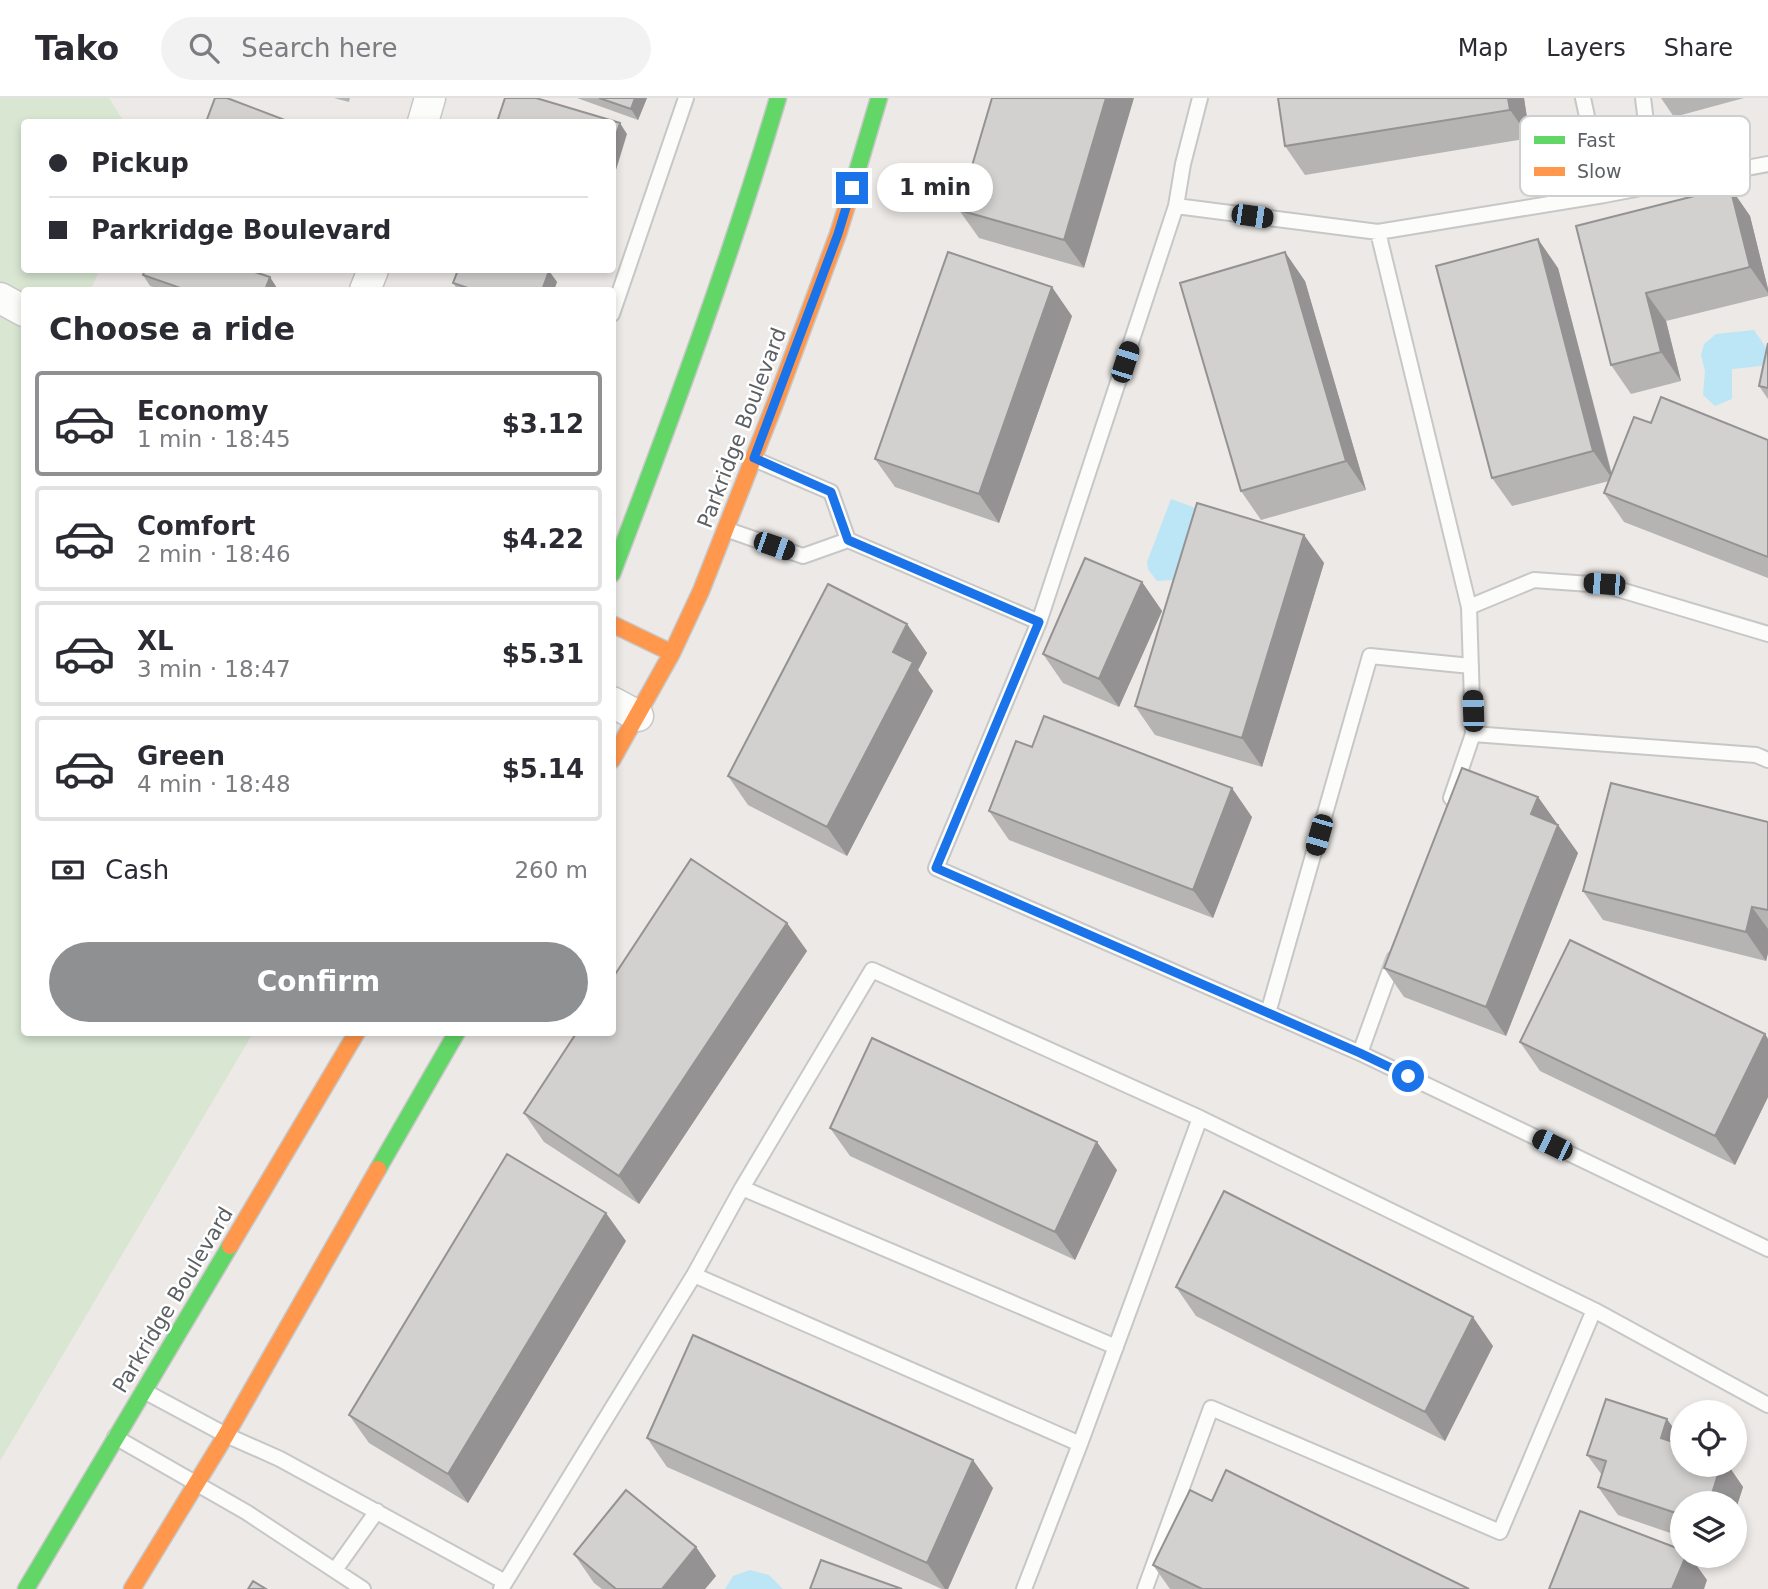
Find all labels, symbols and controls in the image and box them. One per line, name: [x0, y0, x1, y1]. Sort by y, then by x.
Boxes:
search box: [161, 17, 651, 80]
text: Tako: [35, 29, 119, 68]
icon: search: [185, 29, 223, 67]
text: Search here: [241, 33, 397, 63]
text: Map: [1458, 34, 1508, 62]
text: Layers: [1546, 34, 1626, 62]
text: Share: [1664, 34, 1733, 62]
legend: [1520, 116, 1750, 196]
text: Fast: [1577, 129, 1615, 151]
text: Pickup: [91, 148, 189, 178]
text: Slow: [1577, 160, 1622, 182]
callout: 1 min: [876, 164, 992, 212]
route end: [836, 172, 868, 204]
text: 1 min: [899, 174, 971, 200]
car: [1230, 203, 1275, 229]
text: Parkridge Boulevard: [91, 215, 391, 245]
text: Choose a ride: [49, 310, 295, 348]
street label: Parkridge Boulevard: [693, 325, 791, 531]
car: [1109, 339, 1142, 385]
icon: car: [53, 392, 116, 455]
text: Economy: [137, 396, 268, 426]
text: $3.12: [502, 409, 584, 439]
text: 1 min · 18:45: [137, 426, 291, 452]
icon: car: [53, 507, 116, 570]
text: Comfort: [137, 511, 255, 541]
text: $4.22: [502, 524, 584, 554]
car: [751, 529, 798, 563]
text: 2 min · 18:46: [137, 541, 291, 567]
car: [1583, 572, 1626, 596]
icon: car: [53, 622, 116, 685]
text: XL: [137, 626, 174, 656]
text: $5.31: [502, 639, 584, 669]
text: 3 min · 18:47: [137, 656, 291, 682]
car: [1462, 690, 1485, 732]
icon: car: [53, 737, 116, 800]
text: Green: [137, 741, 225, 771]
text: $5.14: [502, 754, 584, 784]
text: 4 min · 18:48: [137, 771, 291, 797]
car: [1304, 812, 1335, 858]
icon: cash: [49, 851, 87, 889]
text: Cash: [105, 855, 169, 885]
text: 260 m: [514, 857, 588, 883]
button: Confirm: [49, 942, 588, 1022]
route start: [1392, 1060, 1424, 1092]
car: [1529, 1126, 1576, 1164]
street label: Parkridge Boulevard: [108, 1203, 238, 1397]
map controls: [1670, 1400, 1747, 1568]
button: locate: [1670, 1400, 1747, 1477]
button: layers: [1670, 1491, 1747, 1568]

